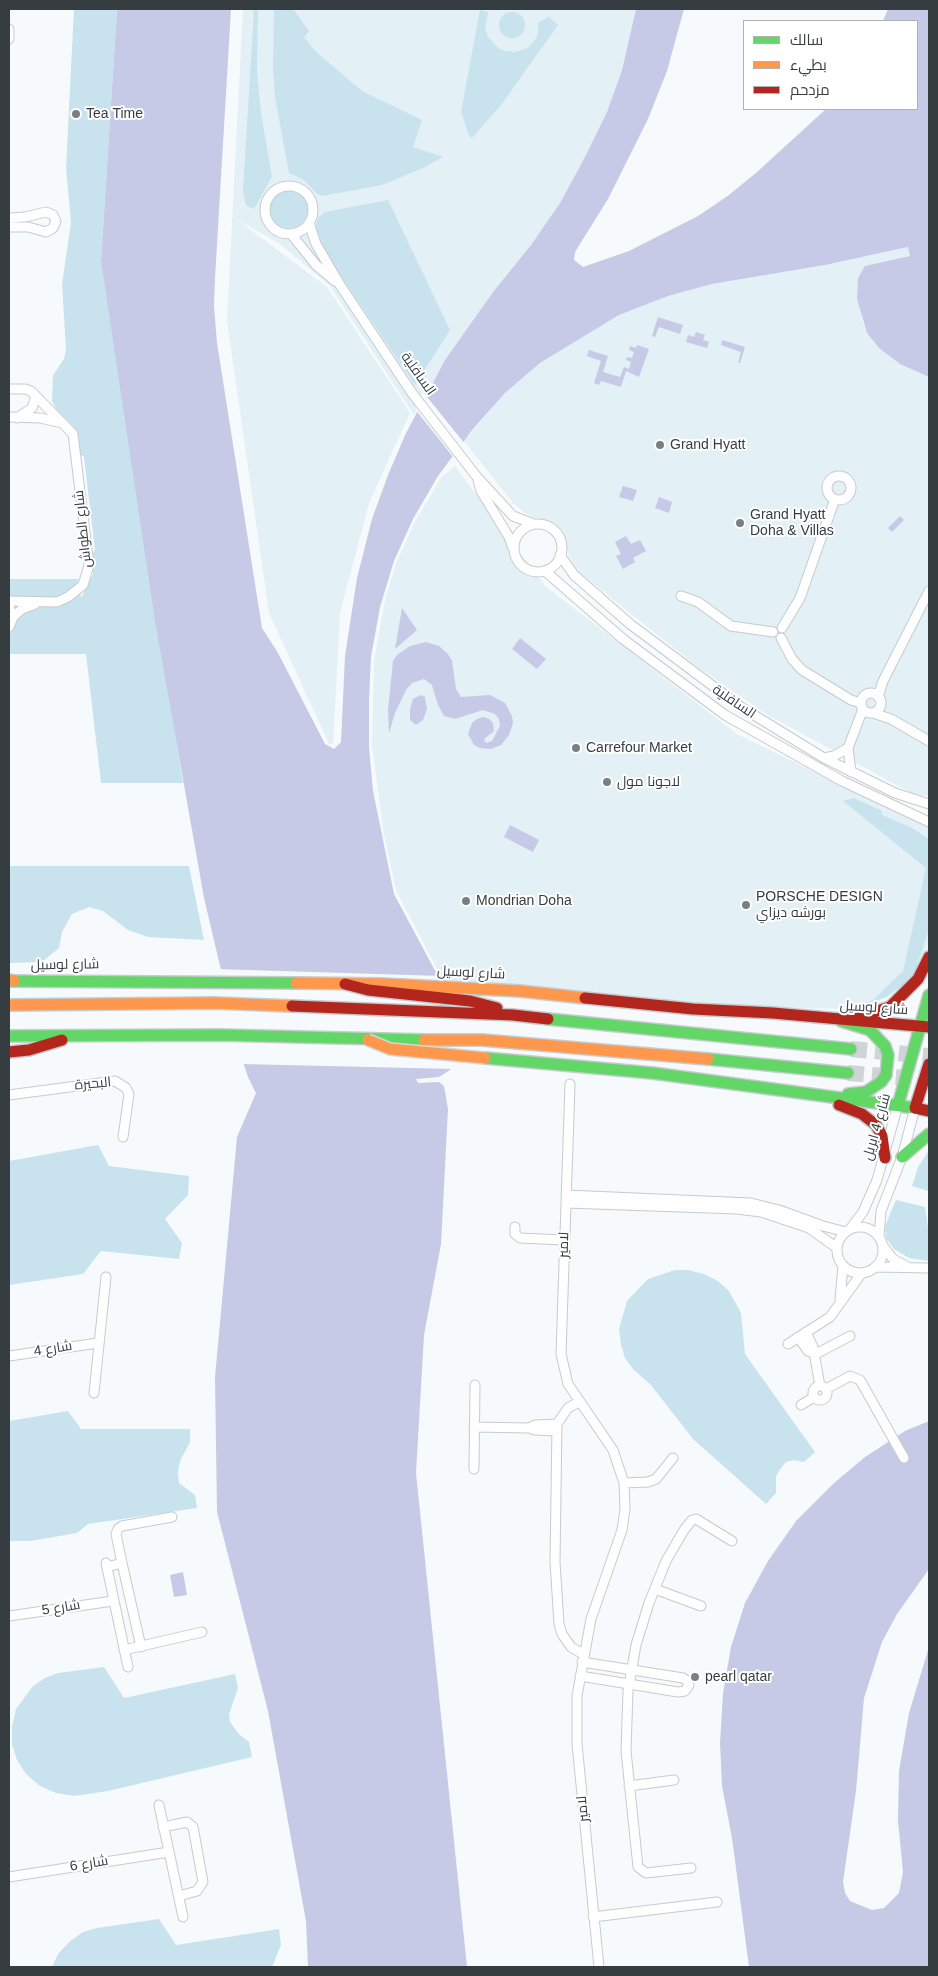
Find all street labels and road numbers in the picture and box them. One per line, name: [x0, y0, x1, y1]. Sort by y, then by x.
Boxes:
street label: السافلية: [397, 349, 439, 399]
street label: شارع الطواش: [71, 489, 95, 569]
street label: السافلية: [709, 681, 759, 723]
street label: شارع لوسيل: [31, 956, 99, 974]
street label: شارع لوسيل: [436, 963, 506, 983]
street label: شارع لوسيل: [839, 997, 909, 1019]
street label: البحيرة: [74, 1074, 112, 1094]
street label: شارع 4 ابريل: [859, 1092, 895, 1162]
street label: لامير: [555, 1232, 573, 1258]
street label: شارع 4: [33, 1338, 73, 1360]
street label: شارع 5: [41, 1597, 81, 1619]
street label: لامير: [573, 1795, 593, 1823]
street label: شارع 6: [69, 1853, 109, 1875]

